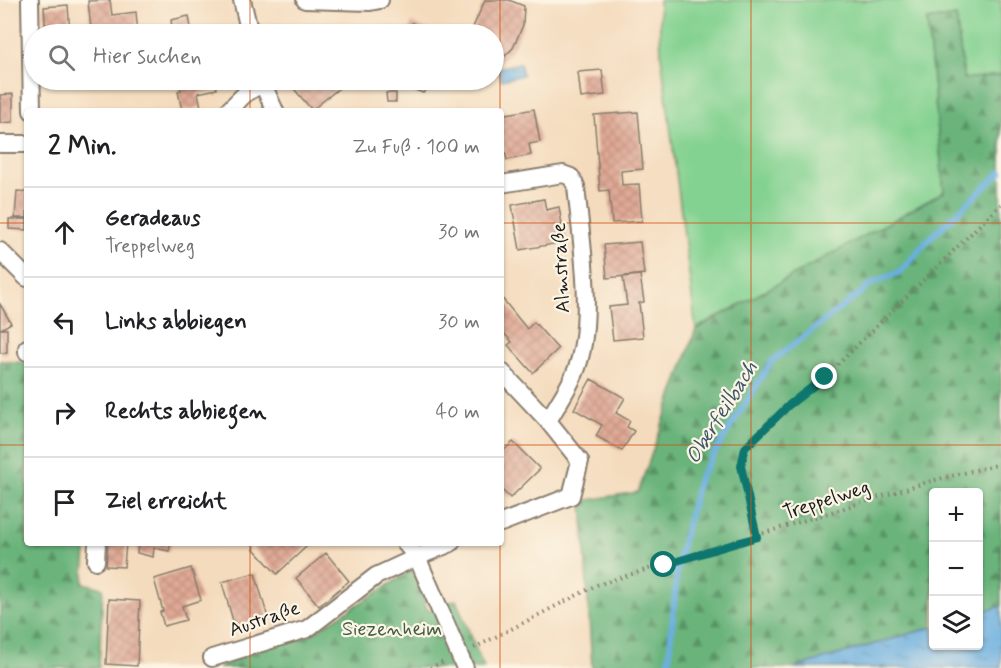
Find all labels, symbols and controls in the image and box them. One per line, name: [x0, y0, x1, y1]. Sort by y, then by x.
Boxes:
search box: [24, 24, 504, 90]
icon: search: [45, 41, 78, 74]
text: Hier suchen: [93, 43, 202, 71]
text: 2 Min.: [48, 130, 116, 164]
text: Zu Fuß · 100 m: [352, 134, 480, 161]
text: Geradeaus: [105, 205, 200, 233]
icon: ahead: [48, 216, 81, 249]
text: 30 m: [438, 219, 480, 246]
street label: Almstraße: [546, 222, 577, 314]
text: Treppelweg: [105, 233, 195, 260]
icon: left: [48, 306, 81, 339]
text: Links abbiegen: [105, 308, 247, 336]
text: 30 m: [438, 309, 480, 336]
water label: Oberfeilbach: [679, 356, 765, 469]
route end: [811, 363, 837, 389]
icon: right: [48, 396, 81, 429]
text: Rechts abbiegen: [105, 398, 266, 426]
text: 40 m: [436, 399, 480, 426]
street label: Treppelweg: [780, 474, 873, 527]
icon: arrive: [48, 486, 81, 519]
text: Ziel erreicht: [105, 488, 227, 516]
map controls: [929, 488, 983, 650]
button: +: [929, 488, 983, 542]
button: −: [929, 542, 983, 596]
route start: [650, 551, 676, 577]
street label: Austraße: [225, 595, 304, 644]
button: layers: [929, 596, 983, 650]
park label: Siezenheim: [342, 616, 442, 643]

